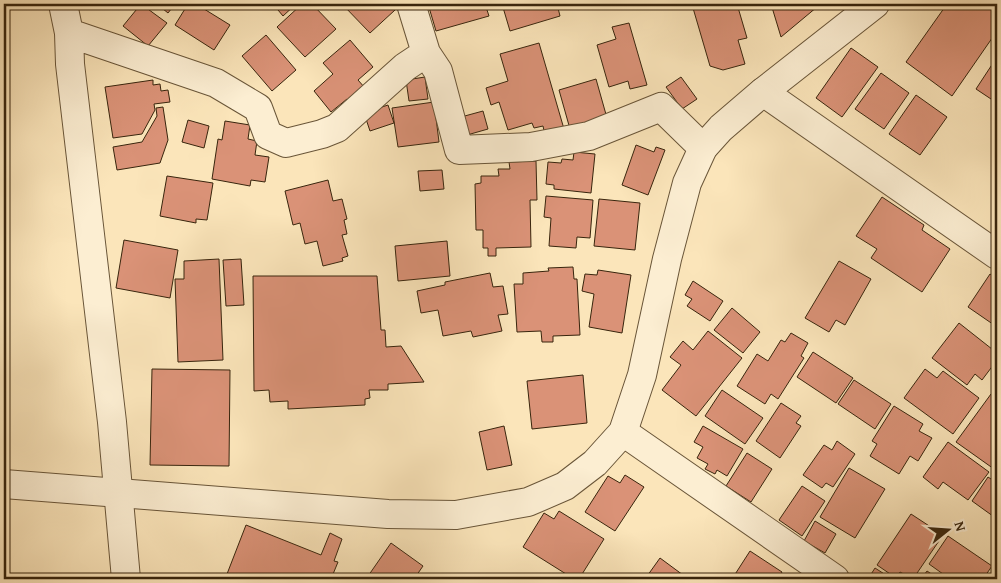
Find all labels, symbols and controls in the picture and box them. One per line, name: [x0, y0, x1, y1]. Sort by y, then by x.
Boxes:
north arrow: [924, 506, 974, 556]
text: N: [950, 519, 972, 534]

